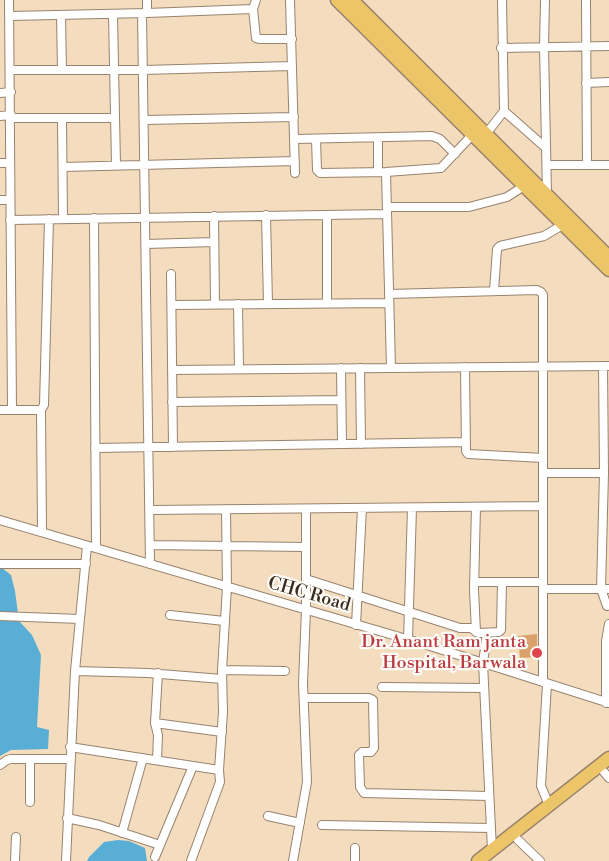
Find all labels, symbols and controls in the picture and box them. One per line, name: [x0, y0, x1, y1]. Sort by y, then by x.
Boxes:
street label: CHC Road: [265, 573, 353, 617]
place label: Dr. Anant Ram janta Hospital, Barwala: [361, 632, 526, 674]
marker: Dr. Anant Ram janta Hospital, Barwala: [530, 646, 544, 660]

